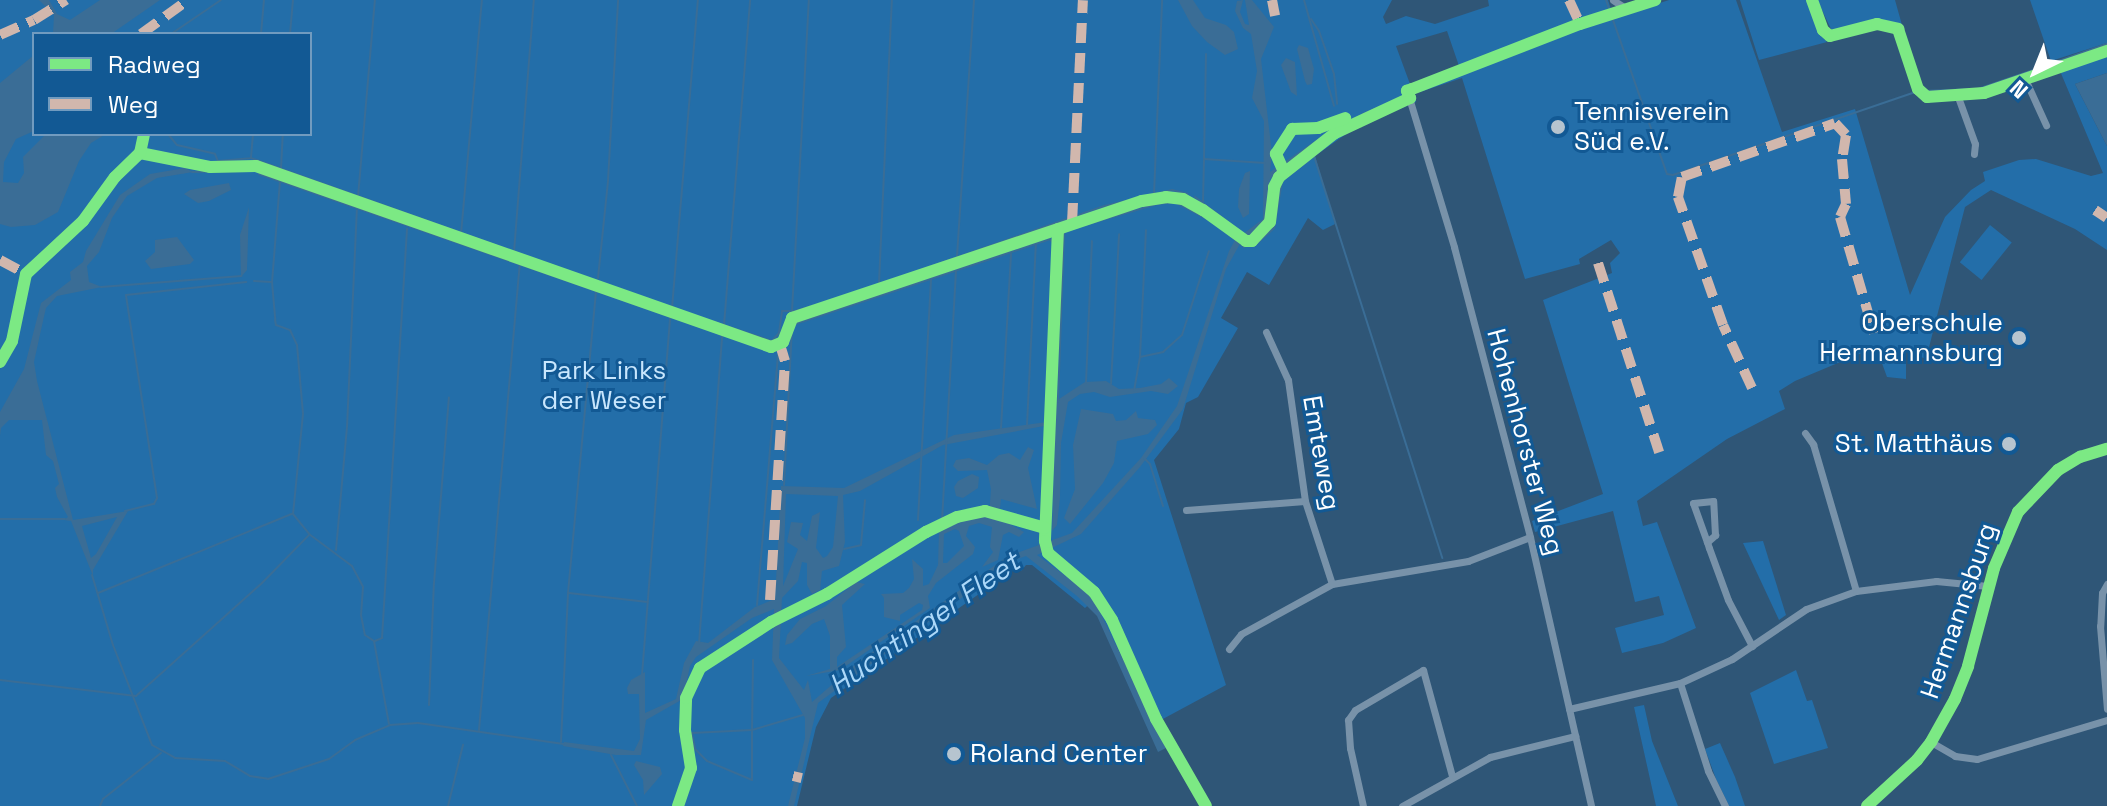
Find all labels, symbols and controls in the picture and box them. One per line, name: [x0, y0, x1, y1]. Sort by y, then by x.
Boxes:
legend: [32, 32, 312, 136]
north arrow: [1995, 32, 2075, 112]
text: Radweg: [108, 49, 201, 80]
text: N: [2004, 74, 2034, 105]
text: Weg: [108, 89, 158, 120]
place label: Tennisverein Süd e.V.: [1574, 96, 1729, 158]
marker: Tennisverein Süd e.V.: [1549, 118, 1567, 136]
place label: Oberschule Hermannsburg: [1819, 307, 2003, 368]
street label: Hohenhorster Weg: [1480, 325, 1570, 559]
marker: Oberschule Hermannsburg: [2010, 329, 2028, 347]
park label: Park Links der Weser: [541, 355, 667, 416]
street label: Emteweg: [1296, 393, 1346, 513]
place label: St. Matthäus: [1834, 428, 1993, 460]
marker: St. Matthäus: [2000, 435, 2018, 453]
street label: Hermannsburg: [1914, 519, 2004, 703]
water label: Huchtinger Fleet: [822, 545, 1026, 701]
place label: Roland Center: [970, 738, 1148, 770]
marker: Roland Center: [945, 745, 963, 763]

